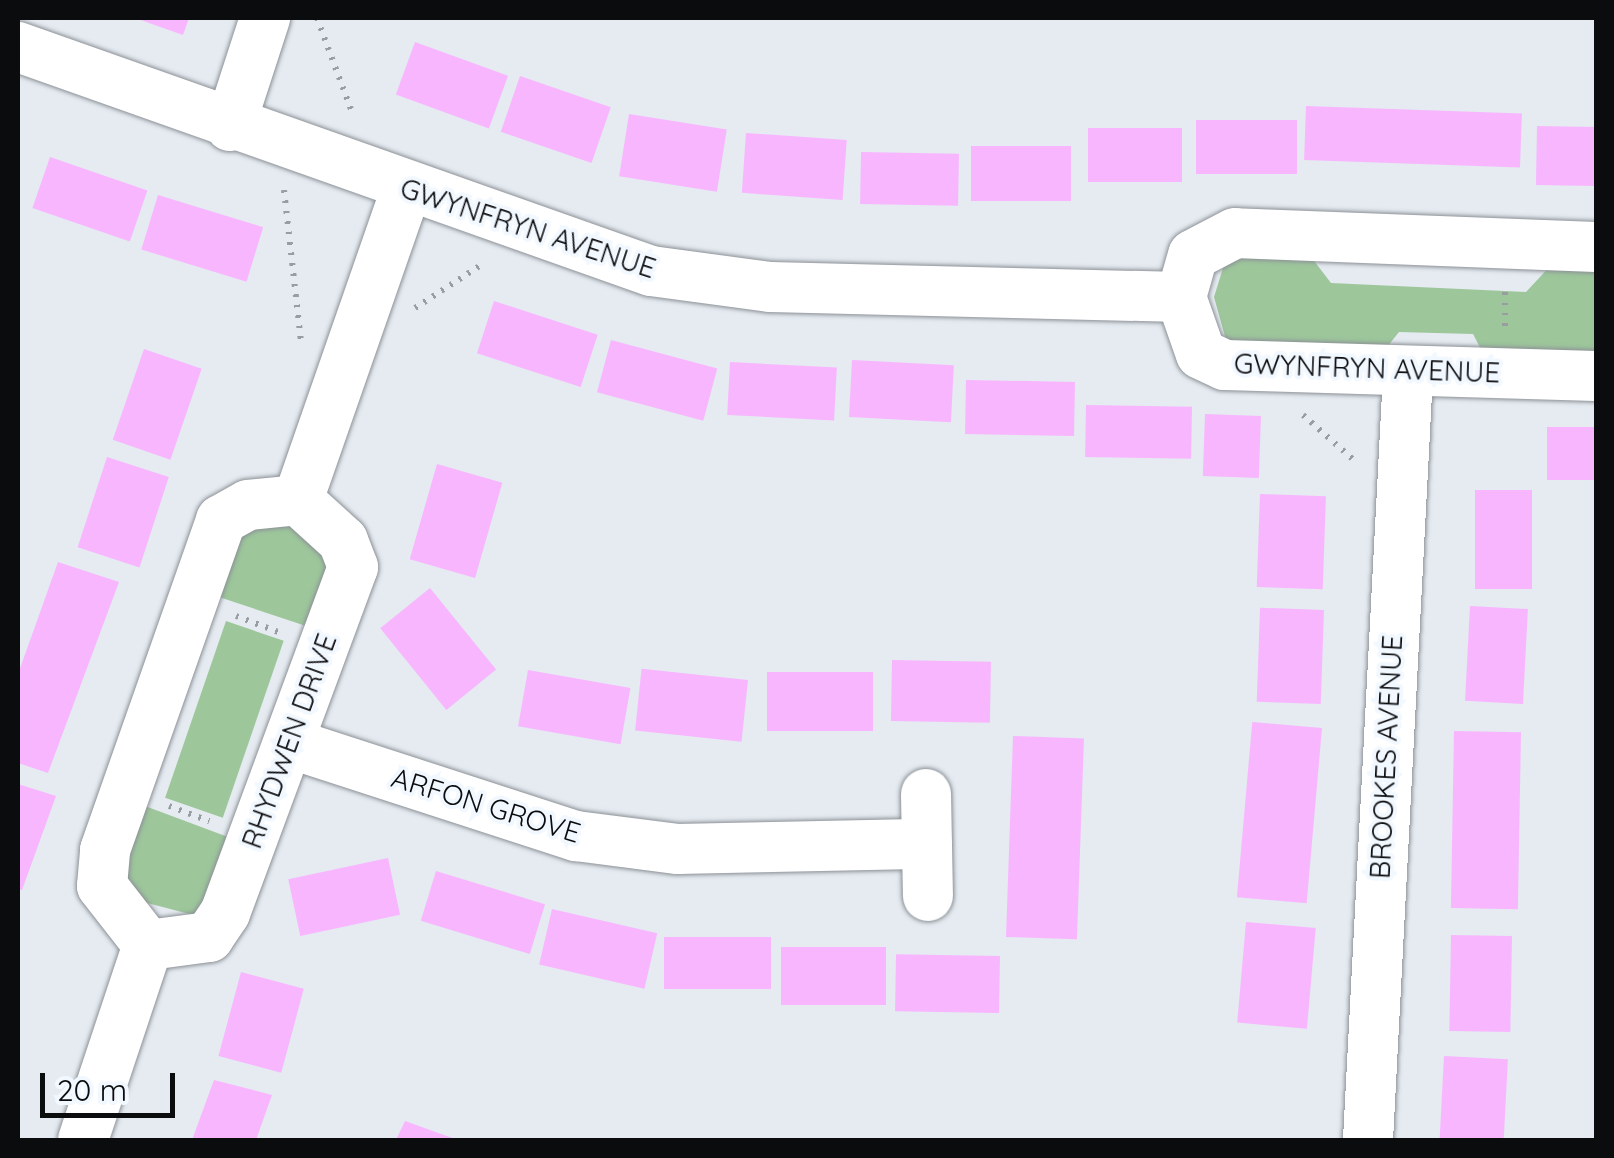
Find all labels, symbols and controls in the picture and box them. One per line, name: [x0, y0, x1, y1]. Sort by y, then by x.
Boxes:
street label: GWYNFRYN AVENUE: [396, 171, 660, 285]
street label: GWYNFRYN AVENUE: [1233, 347, 1501, 389]
street label: RHYDWEN DRIVE: [235, 629, 343, 853]
street label: BROOKES AVENUE: [1363, 634, 1409, 880]
street label: ARFON GROVE: [388, 760, 584, 850]
scale bar: [45, 1053, 180, 1115]
text: 20 m: [57, 1071, 127, 1109]

